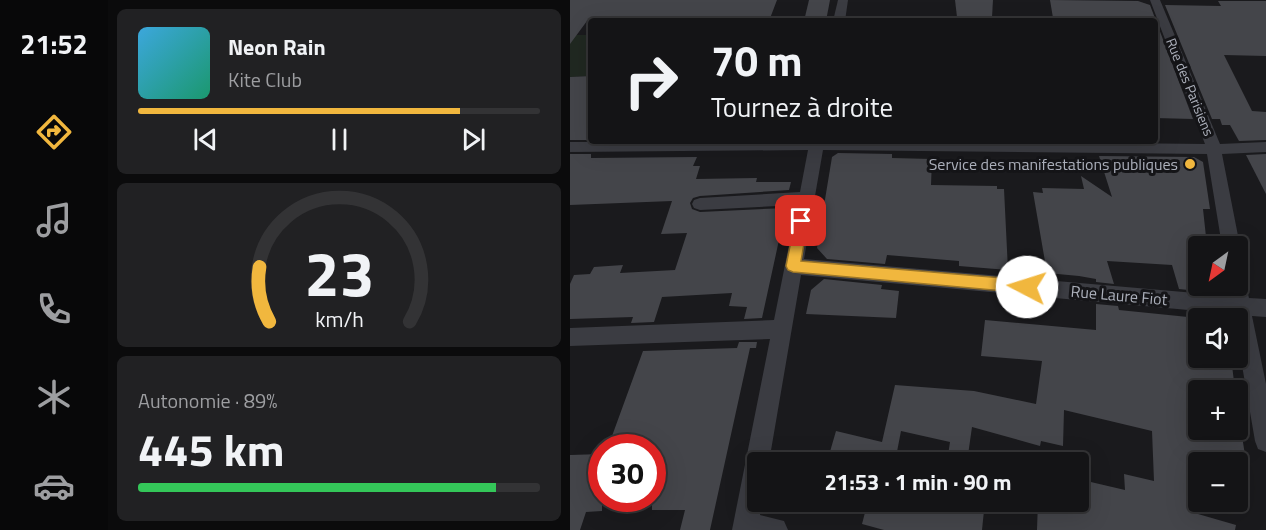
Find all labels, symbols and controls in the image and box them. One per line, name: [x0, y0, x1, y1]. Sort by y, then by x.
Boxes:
text: 21:52: [20, 23, 88, 64]
text: 70 m: [711, 28, 803, 92]
text: Neon Rain: [228, 30, 326, 64]
street label: Rue des Parisiens: [1161, 35, 1220, 139]
icon: right: [612, 42, 690, 120]
text: Kite Club: [228, 64, 302, 95]
text: Tournez à droite: [711, 86, 893, 127]
icon: directions: [33, 111, 75, 153]
icon: previous: [189, 123, 222, 156]
icon: pause: [323, 123, 356, 156]
icon: next: [457, 123, 490, 156]
place label: Service des manifestations publiques: [929, 152, 1178, 176]
marker: Service des manifestations publiques: [1183, 157, 1197, 171]
pin: [775, 195, 826, 246]
icon: music: [33, 199, 75, 241]
icon: arrive: [784, 204, 817, 237]
text: 23: [304, 225, 374, 320]
north arrow: [1188, 236, 1248, 296]
map controls: [1188, 236, 1248, 512]
position arrow: [995, 255, 1059, 319]
street label: Rue Laure Fiot: [1070, 279, 1169, 311]
icon: phone: [33, 288, 75, 330]
text: km/h: [315, 303, 363, 335]
button: sound: [1188, 308, 1248, 368]
icon: climate: [33, 376, 75, 418]
button: +: [1188, 380, 1248, 440]
text: Autonomie · 89%: [138, 385, 277, 416]
text: 445 km: [138, 415, 284, 483]
speed limit sign: 30: [588, 434, 666, 512]
button: −: [1188, 452, 1248, 512]
icon: car: [33, 465, 75, 507]
text: 21:53 · 1 min · 90 m: [825, 465, 1011, 499]

